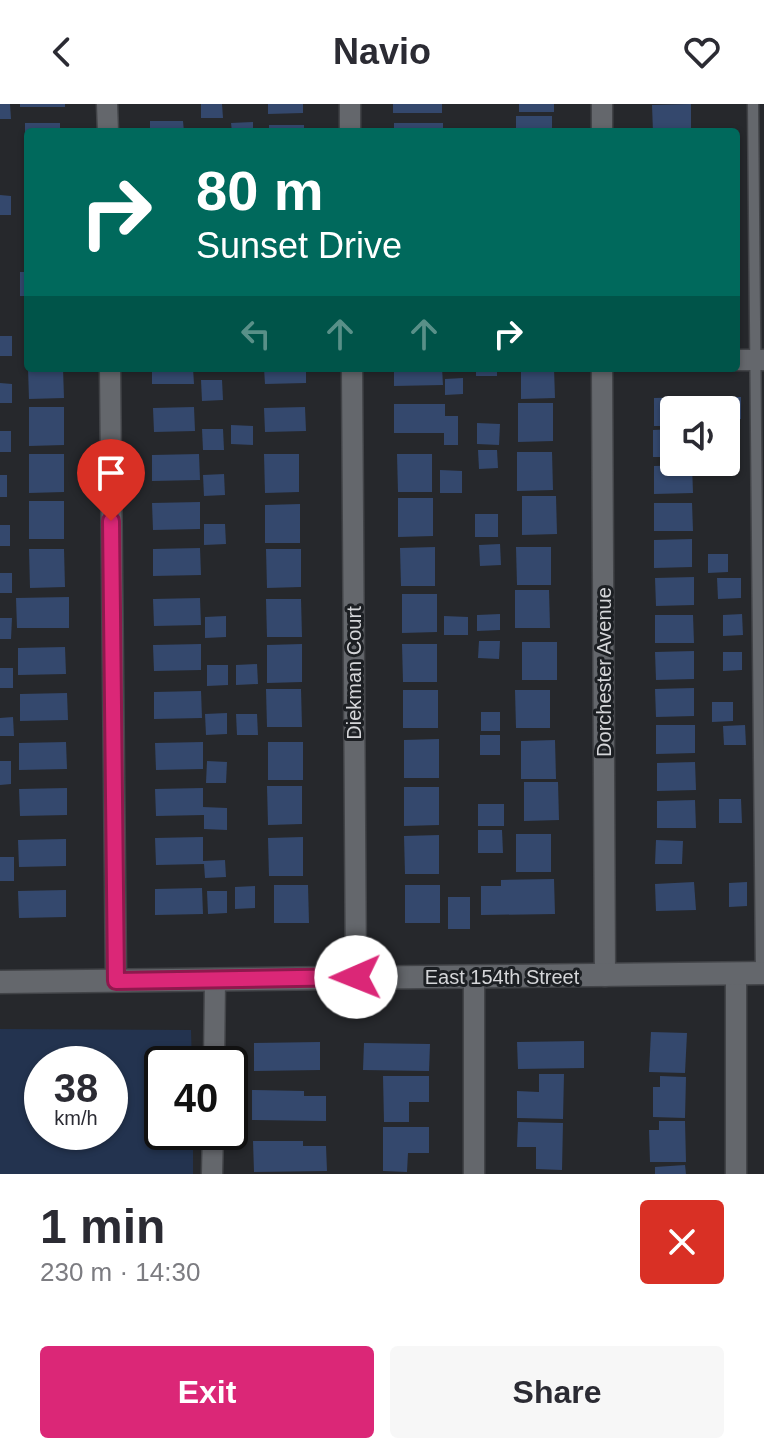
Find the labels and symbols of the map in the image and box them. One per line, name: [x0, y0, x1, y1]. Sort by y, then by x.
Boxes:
pin: [77, 439, 145, 521]
street label: Dorchester Avenue: [593, 587, 615, 757]
street label: Diekman Court: [343, 606, 365, 740]
position arrow: [314, 935, 398, 1019]
street label: East 154th Street: [425, 966, 580, 988]
speed limit sign: 40: [144, 1046, 248, 1150]

